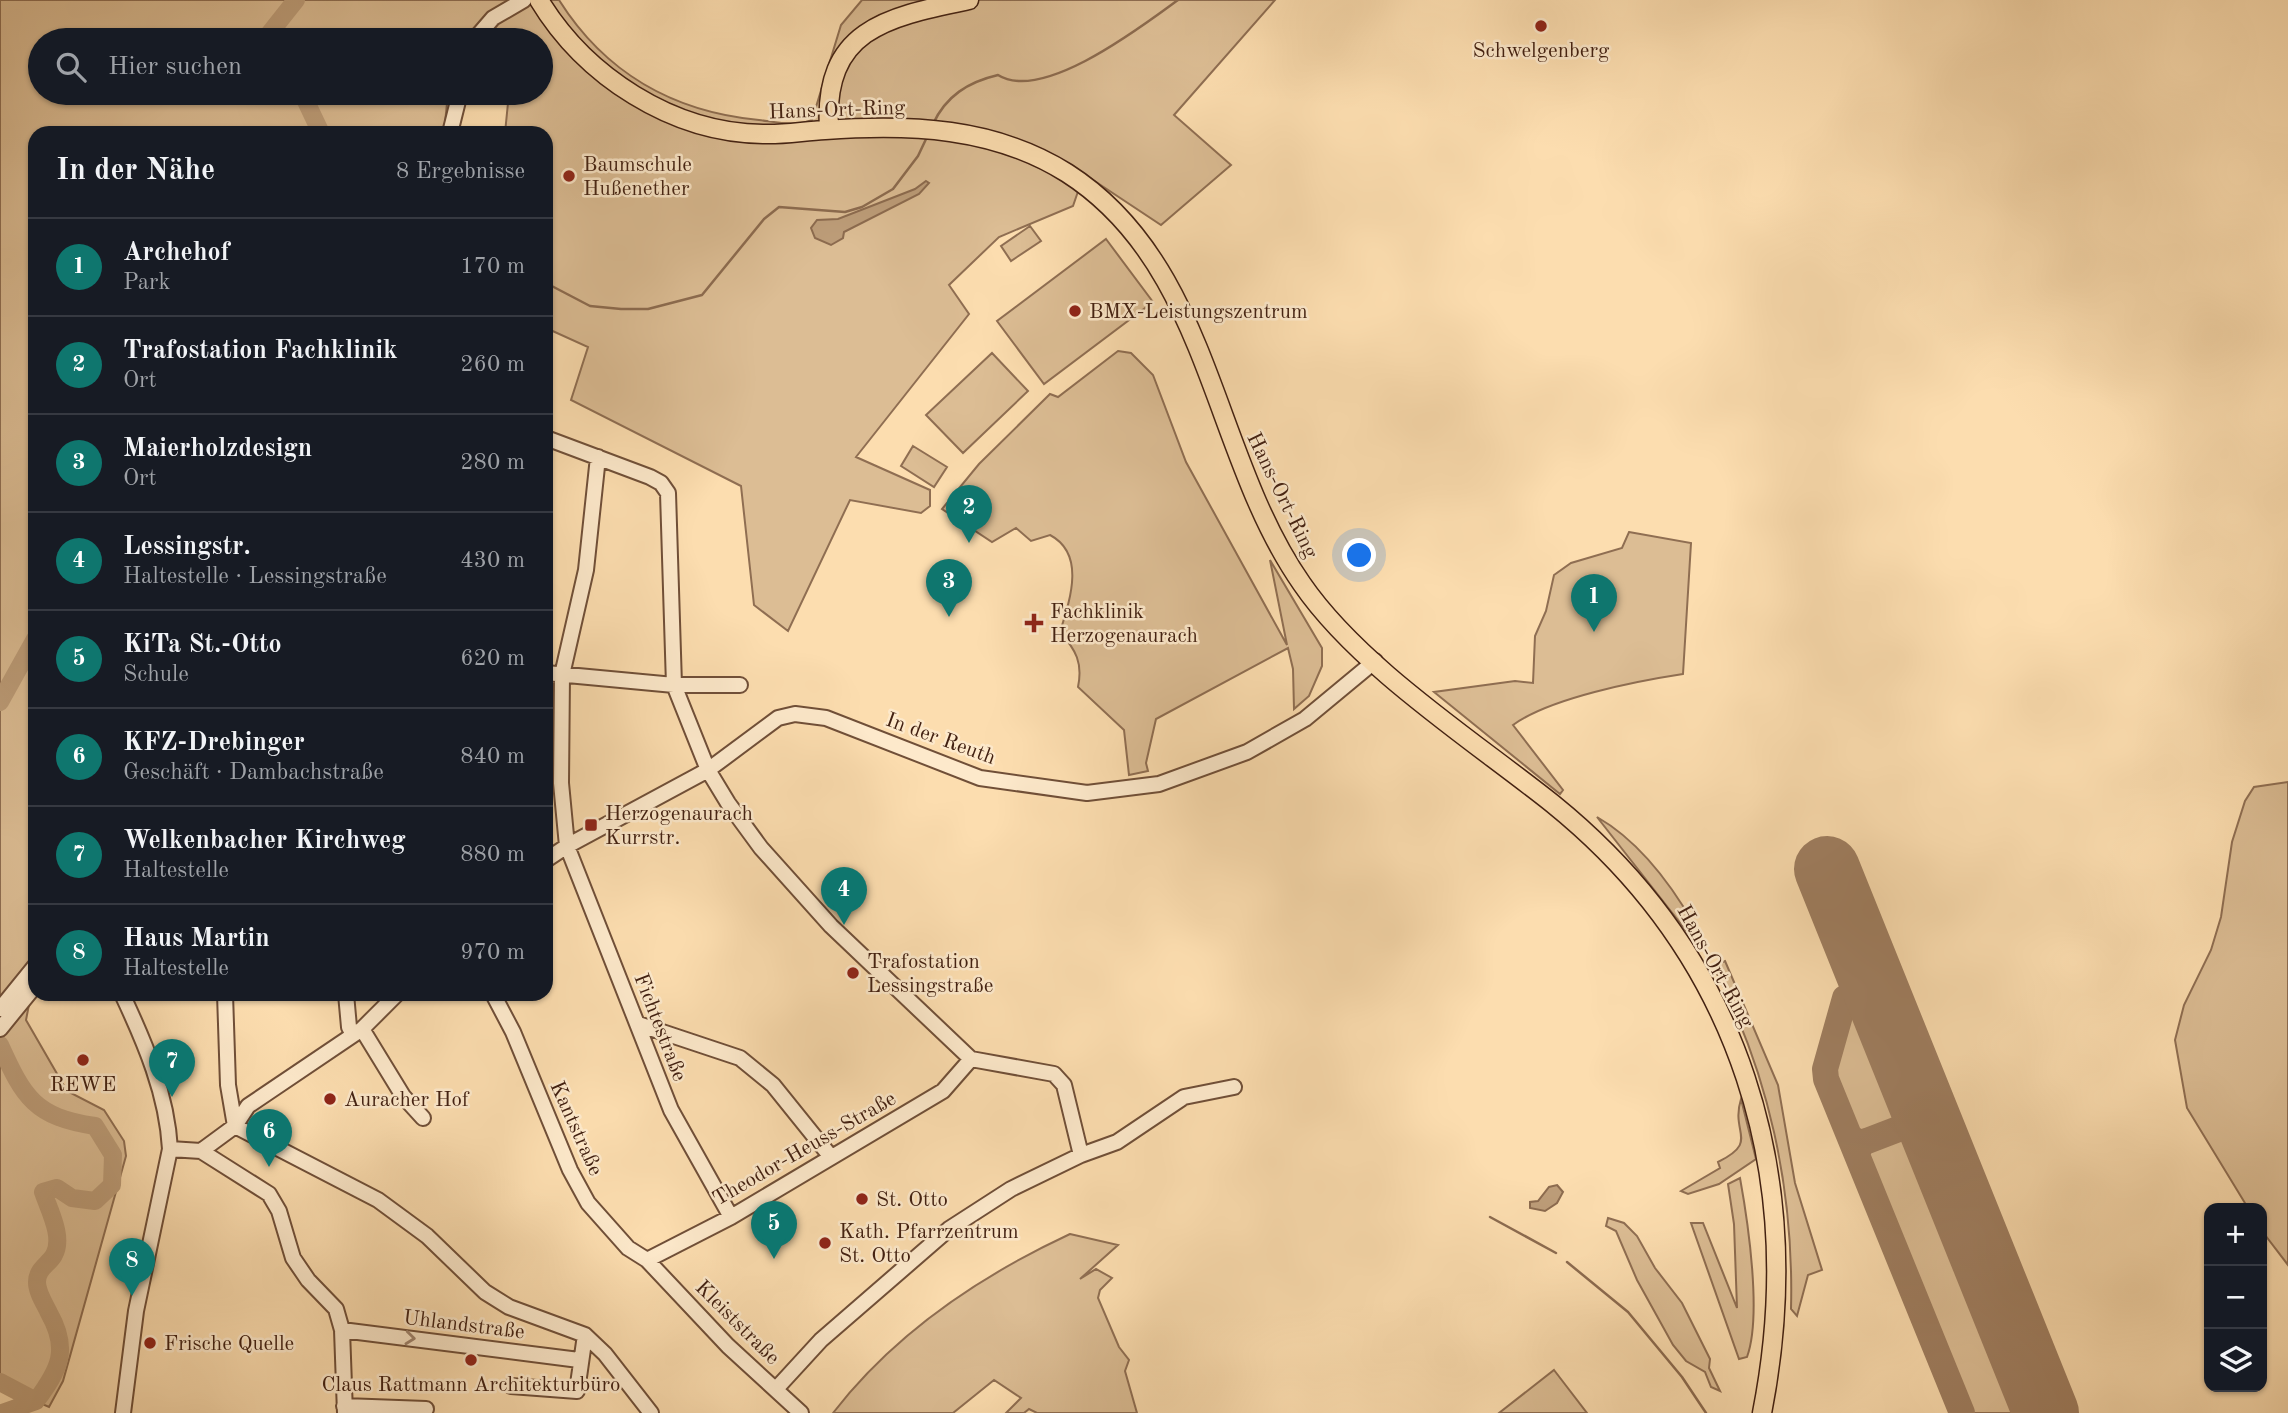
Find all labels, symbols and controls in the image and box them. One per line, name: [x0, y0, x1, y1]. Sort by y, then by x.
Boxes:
marker: Schwelgenberg: [1533, 18, 1549, 34]
search box: [28, 28, 553, 105]
place label: Schwelgenberg: [1473, 41, 1610, 62]
icon: search: [52, 48, 90, 86]
text: Hier suchen: [108, 54, 242, 80]
street label: Hans-Ort-Ring: [768, 98, 907, 123]
place label: Baumschule Hußenether: [583, 155, 692, 200]
text: In der Nähe: [56, 156, 215, 186]
text: 8 Ergebnisse: [396, 160, 525, 183]
marker: Baumschule Hußenether: [561, 168, 577, 184]
text: Archehof: [123, 240, 230, 266]
text: 1: [72, 255, 86, 278]
text: 170 m: [460, 255, 525, 278]
text: Park: [123, 271, 170, 294]
place label: BMX-Leistungszentrum: [1089, 302, 1308, 323]
marker: BMX-Leistungszentrum: [1067, 303, 1083, 319]
text: Trafostation Fachklinik: [123, 338, 398, 364]
text: 2: [72, 353, 86, 376]
text: 260 m: [460, 353, 525, 376]
text: Ort: [123, 369, 157, 392]
street label: Hans-Ort-Ring: [1242, 430, 1321, 562]
text: Maierholzdesign: [123, 436, 312, 462]
text: 3: [72, 451, 86, 474]
text: 280 m: [460, 451, 525, 474]
text: Ort: [123, 467, 157, 490]
pin: 2: [946, 485, 992, 543]
text: Lessingstr.: [123, 534, 251, 560]
your location: [1342, 538, 1376, 572]
text: 4: [72, 549, 86, 572]
text: 430 m: [460, 549, 525, 572]
pin: 3: [926, 559, 972, 617]
text: Haltestelle · Lessingstraße: [123, 565, 387, 588]
pin: 1: [1571, 574, 1617, 632]
place label: Fachklinik Herzogenaurach: [1050, 602, 1198, 647]
marker: Fachklinik Herzogenaurach: [1024, 613, 1044, 633]
text: KiTa St.-Otto: [123, 632, 282, 658]
text: 5: [72, 647, 86, 670]
text: 620 m: [460, 647, 525, 670]
text: Schule: [123, 663, 189, 686]
street label: In der Reuth: [883, 710, 998, 769]
text: KFZ-Drebinger: [123, 730, 305, 756]
text: 6: [72, 745, 86, 768]
text: 840 m: [460, 745, 525, 768]
text: Geschäft · Dambachstraße: [123, 761, 384, 784]
place label: Herzogenaurach Kurrstr.: [605, 804, 753, 849]
marker: Herzogenaurach Kurrstr.: [583, 817, 599, 833]
text: Welkenbacher Kirchweg: [123, 828, 406, 854]
text: 7: [72, 843, 86, 866]
text: 880 m: [460, 843, 525, 866]
text: Haltestelle: [123, 859, 229, 882]
pin: 4: [821, 867, 867, 925]
street label: Hans-Ort-Ring: [1672, 902, 1757, 1032]
text: Haus Martin: [123, 926, 270, 952]
text: 8: [72, 941, 86, 964]
text: 970 m: [460, 941, 525, 964]
place label: Trafostation Lessingstraße: [867, 952, 993, 997]
text: Haltestelle: [123, 957, 229, 980]
marker: Trafostation Lessingstraße: [845, 965, 861, 981]
street label: Fichtestraße: [629, 971, 690, 1084]
pin: 7: [149, 1039, 195, 1097]
marker: REWE: [75, 1052, 91, 1068]
place label: REWE: [50, 1075, 116, 1096]
street label: Kantstraße: [545, 1078, 606, 1179]
street label: Theodor-Heuss-Straße: [710, 1088, 900, 1210]
place label: Auracher Hof: [344, 1090, 470, 1111]
marker: Auracher Hof: [322, 1091, 338, 1107]
pin: 6: [246, 1109, 292, 1167]
place label: St. Otto: [876, 1190, 948, 1211]
marker: St. Otto: [854, 1191, 870, 1207]
pin: 5: [751, 1201, 797, 1259]
map controls: [2204, 1203, 2267, 1392]
button: +: [2204, 1203, 2267, 1266]
place label: Kath. Pfarrzentrum St. Otto: [839, 1222, 1019, 1267]
marker: Kath. Pfarrzentrum St. Otto: [817, 1235, 833, 1251]
pin: 8: [109, 1238, 155, 1296]
button: −: [2204, 1266, 2267, 1329]
street label: Kleiststraße: [691, 1277, 783, 1369]
street label: Uhlandstraße: [402, 1308, 526, 1343]
button: layers: [2204, 1329, 2267, 1392]
one-way arrow: [404, 1330, 416, 1345]
place label: Frische Quelle: [164, 1334, 294, 1355]
marker: Frische Quelle: [142, 1335, 158, 1351]
marker: Claus Rattmann Architekturbüro: [463, 1352, 479, 1368]
place label: Claus Rattmann Architekturbüro: [321, 1375, 621, 1396]

